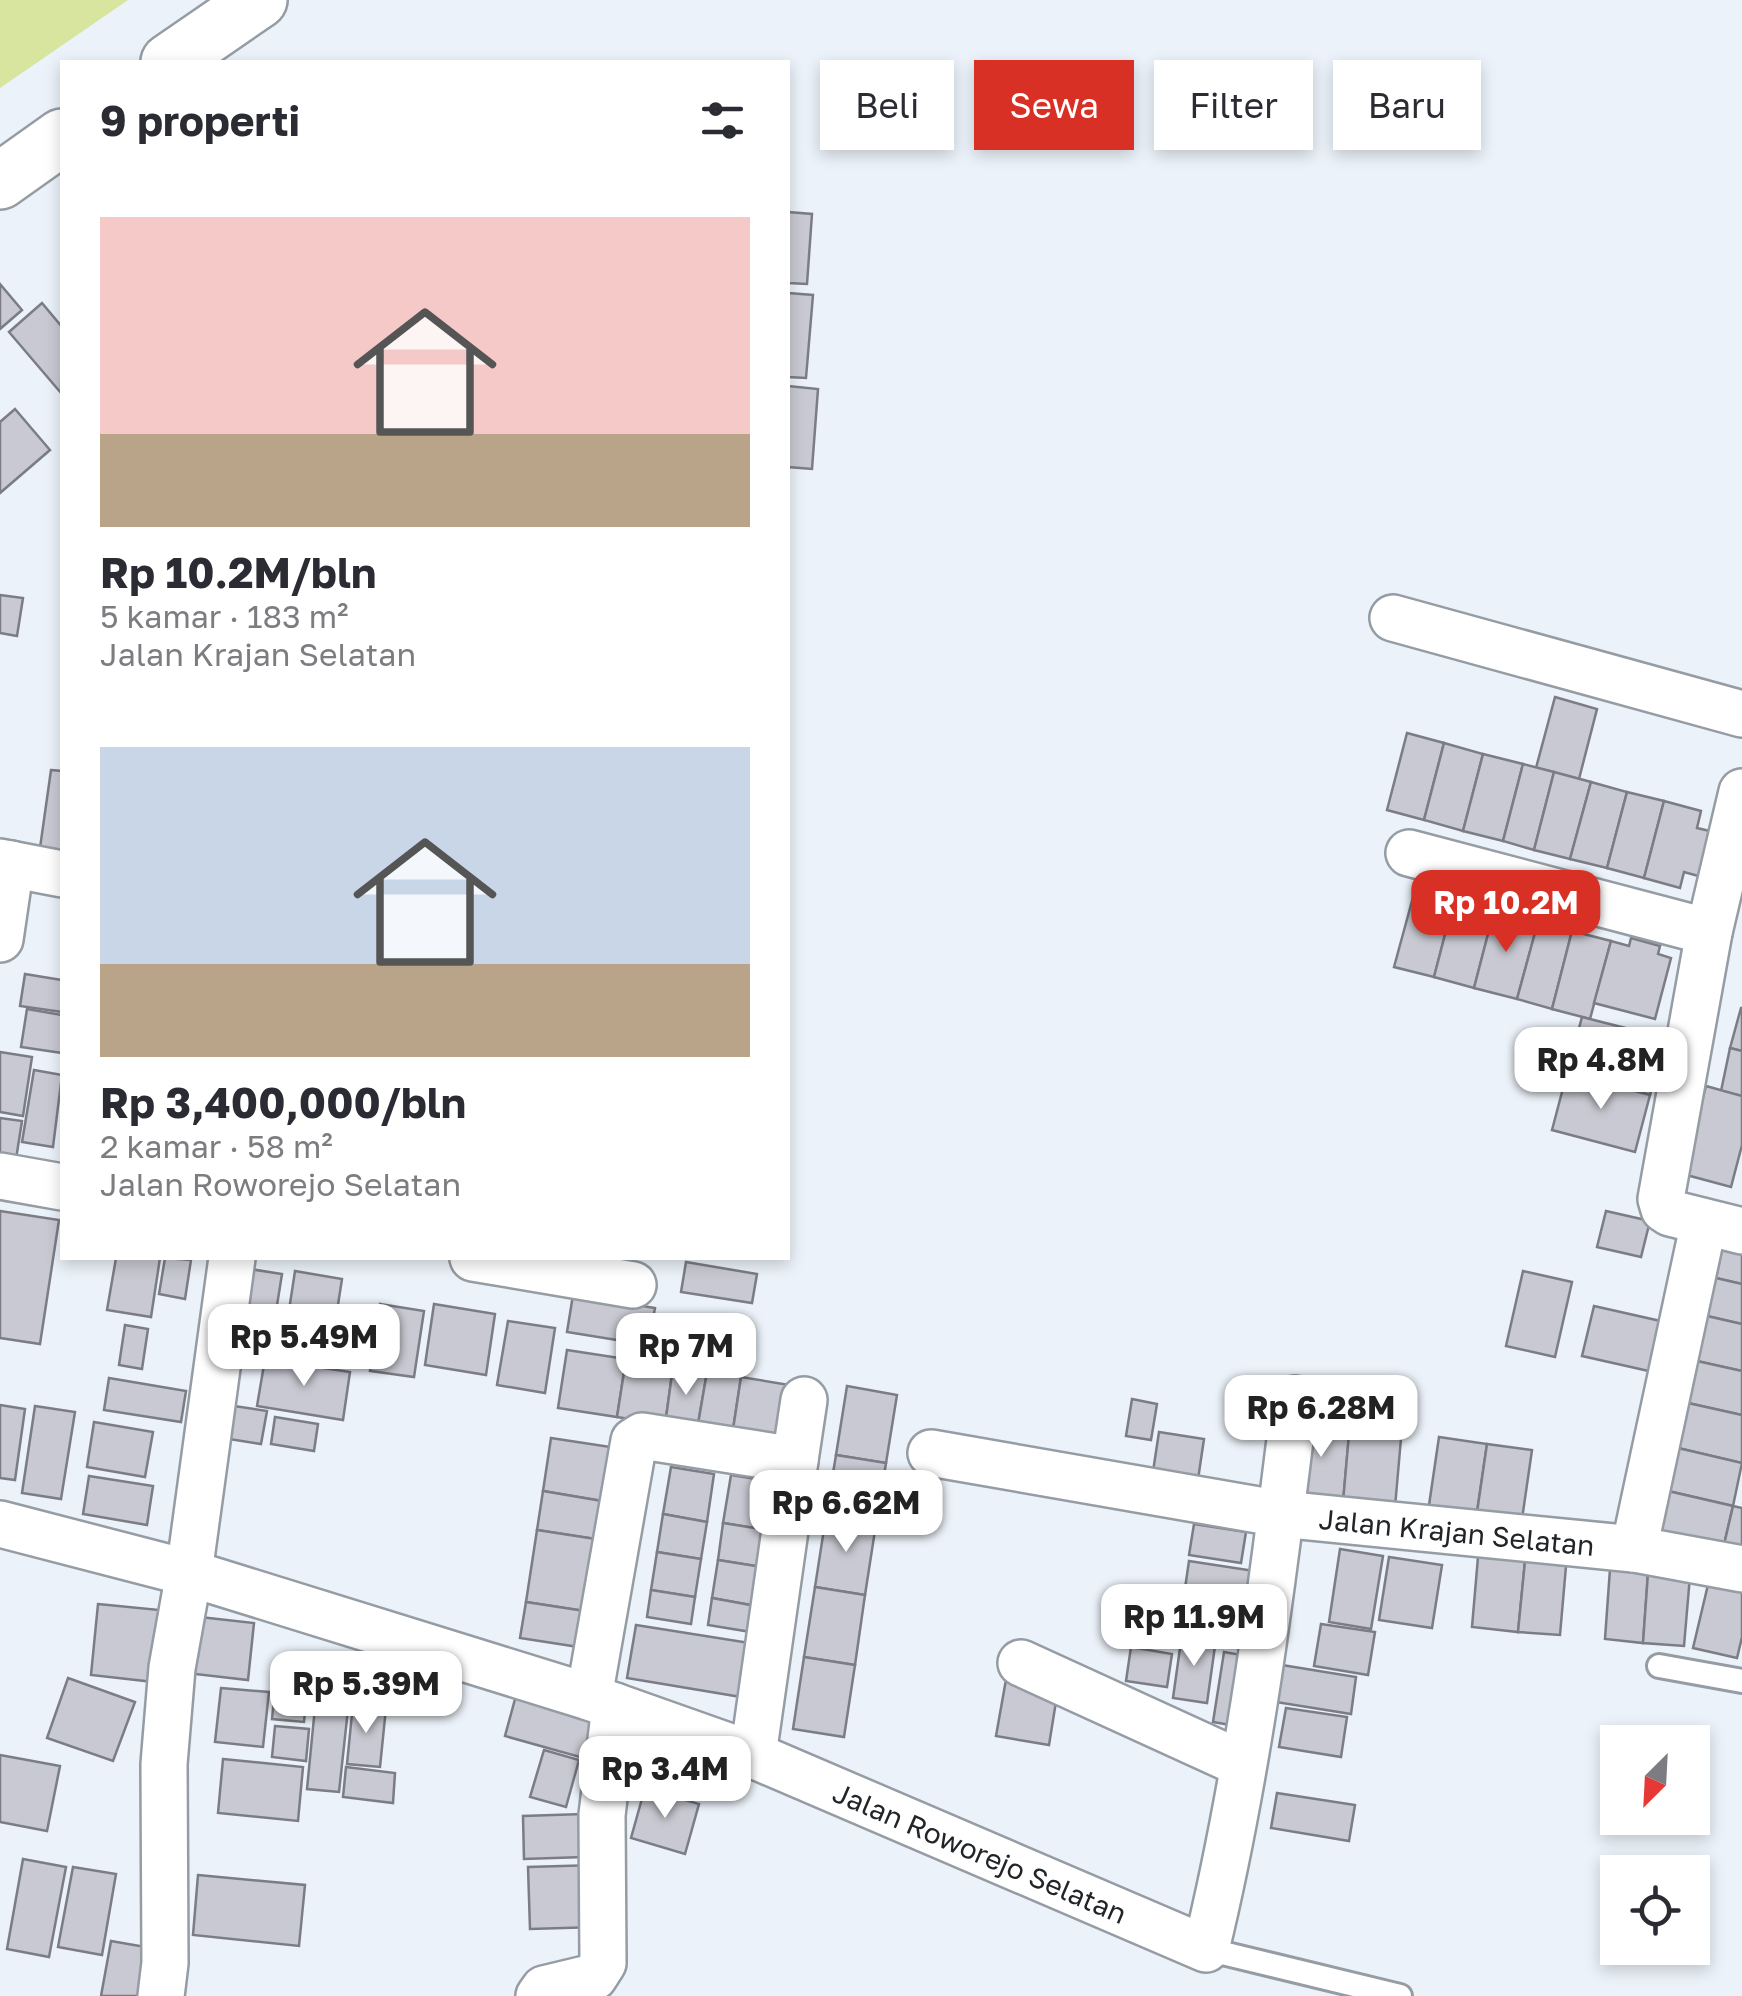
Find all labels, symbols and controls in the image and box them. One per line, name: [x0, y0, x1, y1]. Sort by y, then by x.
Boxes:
chip: Beli: [820, 60, 954, 150]
chip: Sewa: [974, 60, 1134, 150]
chip: Filter: [1154, 60, 1313, 150]
chip: Baru: [1333, 60, 1481, 150]
icon: filters: [695, 93, 750, 148]
text: 9 properti: [100, 95, 300, 145]
icon: home: [335, 282, 515, 462]
text: Rp 10.2M/bln: [100, 547, 376, 597]
text: 5 kamar · 183 m²: [100, 597, 348, 635]
text: Jalan Krajan Selatan: [100, 635, 416, 673]
icon: home: [335, 812, 515, 992]
pin: Rp 10.2M: [1403, 870, 1609, 955]
text: Rp 10.2M: [1433, 883, 1579, 921]
pin: Rp 4.8M: [1509, 1027, 1693, 1112]
text: Rp 4.8M: [1536, 1040, 1666, 1078]
text: Rp 3,400,000/bln: [100, 1077, 466, 1127]
text: 2 kamar · 58 m²: [100, 1127, 333, 1165]
text: Jalan Roworejo Selatan: [100, 1165, 461, 1203]
pin: Rp 5.49M: [201, 1304, 407, 1389]
pin: Rp 7M: [616, 1313, 756, 1398]
text: Rp 5.49M: [230, 1317, 378, 1355]
text: Rp 7M: [638, 1326, 734, 1364]
pin: Rp 6.28M: [1218, 1375, 1424, 1460]
text: Rp 6.28M: [1247, 1388, 1395, 1426]
pin: Rp 6.62M: [743, 1470, 949, 1555]
text: Rp 6.62M: [772, 1483, 920, 1521]
street label: Jalan Krajan Selatan: [1318, 1501, 1596, 1562]
pin: Rp 11.9M: [1091, 1584, 1297, 1669]
text: Rp 11.9M: [1123, 1597, 1265, 1635]
pin: Rp 5.39M: [263, 1651, 469, 1736]
text: Rp 5.39M: [292, 1664, 440, 1702]
north arrow: [1600, 1725, 1710, 1835]
map controls: [1600, 1725, 1710, 1965]
pin: Rp 3.4M: [573, 1736, 757, 1821]
text: Rp 3.4M: [601, 1749, 729, 1787]
street label: Jalan Roworejo Selatan: [828, 1775, 1132, 1930]
button: locate: [1600, 1855, 1710, 1965]

